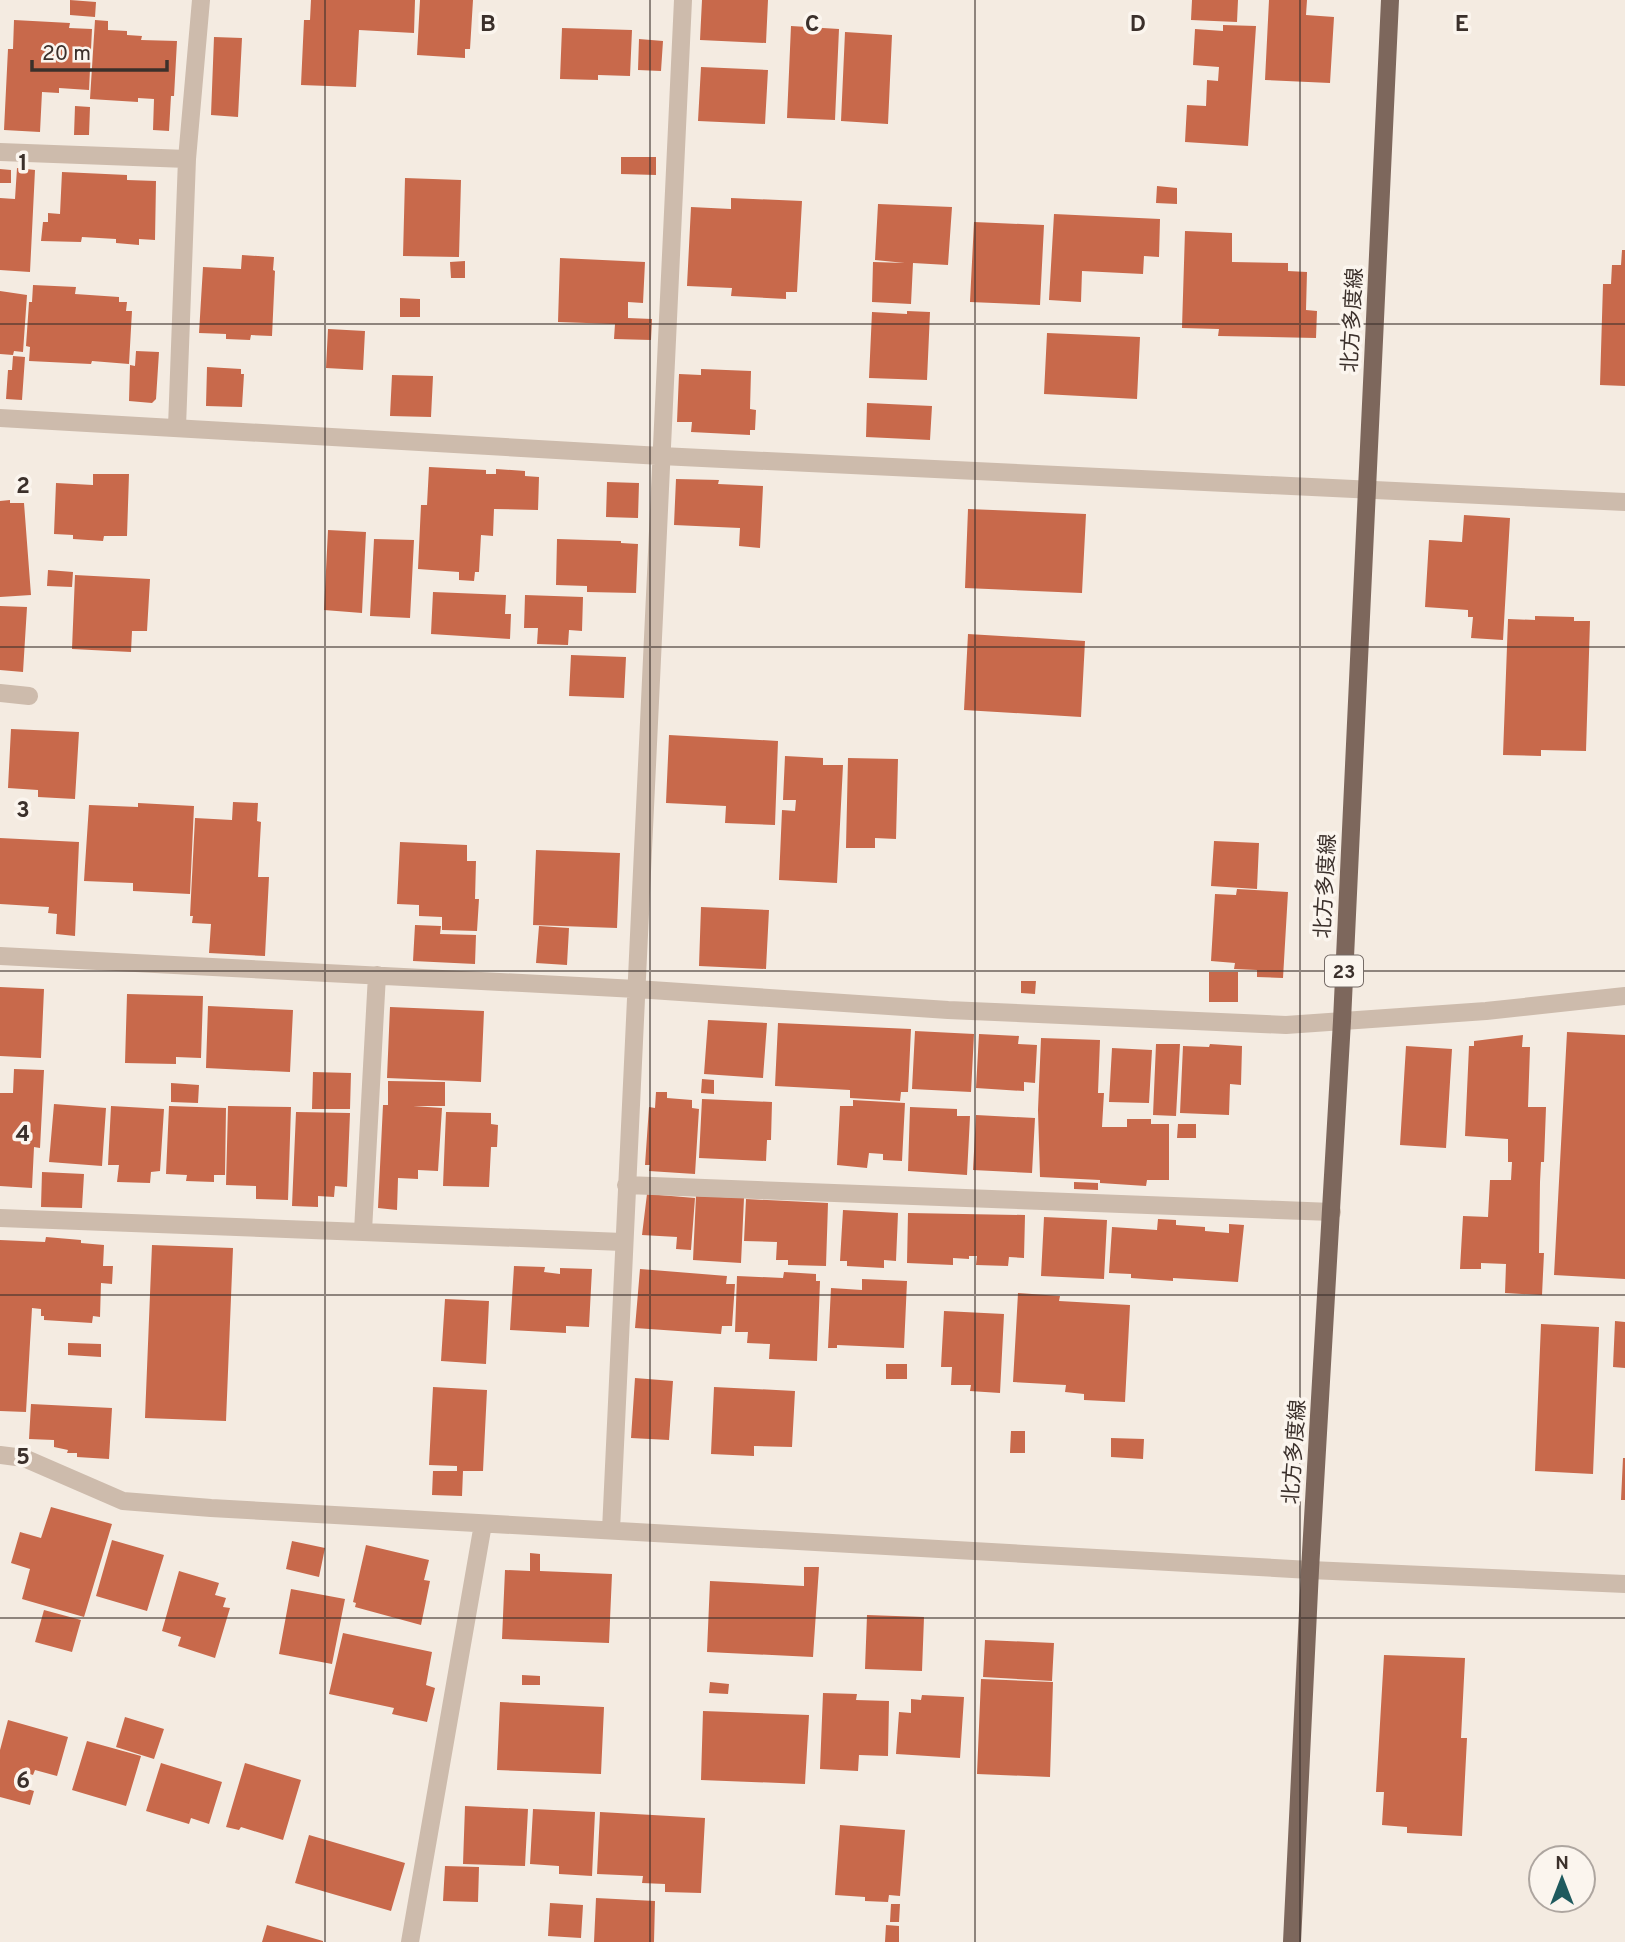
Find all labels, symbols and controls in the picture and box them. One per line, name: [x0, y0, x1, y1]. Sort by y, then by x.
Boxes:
text: B: [480, 11, 496, 40]
text: C: [805, 11, 819, 40]
text: D: [1130, 11, 1146, 40]
text: E: [1455, 11, 1469, 40]
scale bar: [32, 28, 166, 72]
text: 20 m: [42, 41, 91, 68]
text: 1: [18, 150, 28, 179]
street label: 北方多度線: [1337, 267, 1370, 373]
text: 2: [16, 473, 30, 502]
text: 3: [16, 797, 30, 826]
street label: 北方多度線: [1310, 833, 1343, 939]
road number: 23: [1325, 956, 1363, 987]
text: 4: [16, 1121, 30, 1150]
street label: 北方多度線: [1278, 1399, 1313, 1505]
text: 5: [16, 1444, 30, 1473]
text: 6: [16, 1768, 30, 1797]
north arrow: [1527, 1844, 1597, 1914]
text: N: [1555, 1852, 1569, 1876]

